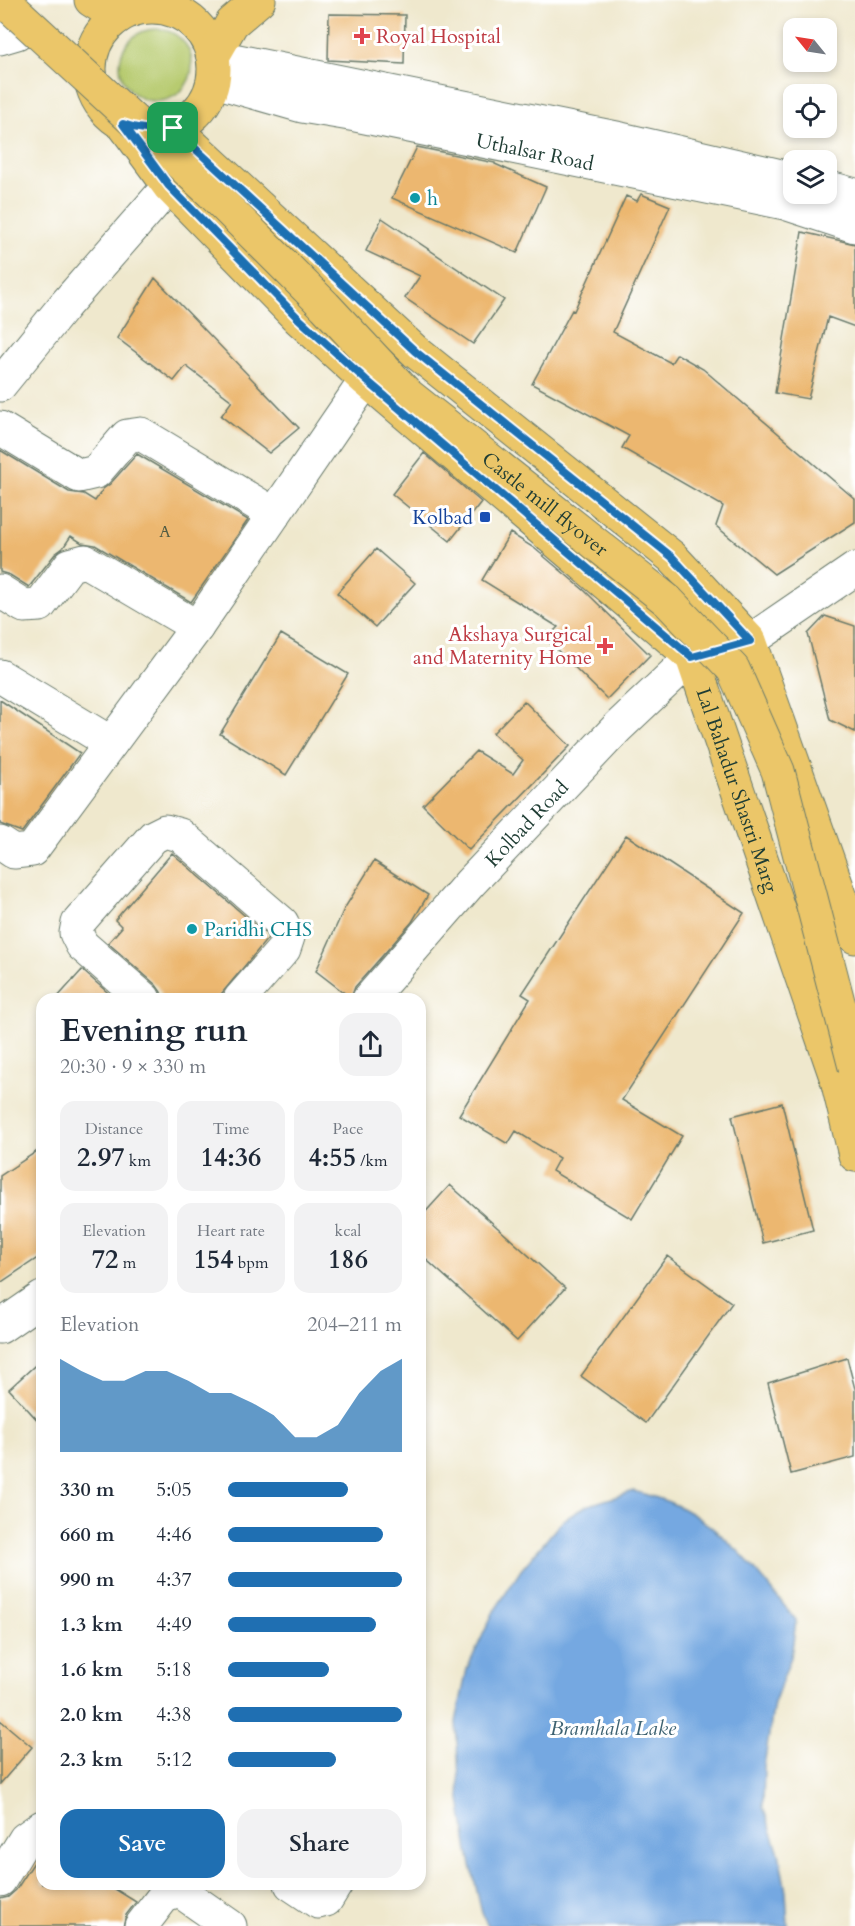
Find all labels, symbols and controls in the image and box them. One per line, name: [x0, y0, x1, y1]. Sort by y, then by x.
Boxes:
north arrow: [783, 18, 837, 72]
map controls: [783, 18, 837, 204]
place label: Royal Hospital: [376, 23, 501, 50]
marker: Royal Hospital: [353, 27, 371, 45]
button: locate: [783, 84, 837, 138]
pin: [147, 102, 198, 153]
icon: arrive: [156, 111, 189, 144]
street label: Uthalsar Road: [474, 127, 596, 177]
button: layers: [783, 150, 837, 204]
place label: h: [427, 185, 438, 212]
marker: h: [408, 191, 422, 205]
street label: Castle mill flyover: [476, 446, 614, 563]
place label: Kolbad: [412, 504, 473, 531]
marker: Kolbad: [478, 510, 492, 524]
house number: A: [159, 521, 171, 543]
place label: Akshaya Surgical and Maternity Home: [413, 621, 592, 671]
marker: Akshaya Surgical and Maternity Home: [596, 637, 614, 655]
street label: Lal Bahadur Shastri Marg: [690, 684, 785, 897]
street label: Kolbad Road: [479, 774, 575, 873]
place label: Paridhi CHS: [204, 916, 312, 943]
marker: Paridhi CHS: [185, 922, 199, 936]
text: Evening run: [60, 1008, 248, 1053]
button: share: [339, 1013, 402, 1076]
text: 20:30 · 9 × 330 m: [60, 1053, 206, 1080]
text: Distance: [85, 1118, 143, 1140]
text: Time: [212, 1118, 250, 1140]
text: Pace: [333, 1118, 363, 1140]
text: 2.97: [77, 1140, 125, 1175]
text: 14:36: [201, 1140, 261, 1175]
text: 4:55: [308, 1140, 356, 1175]
text: km: [125, 1150, 151, 1172]
text: /km: [356, 1150, 388, 1172]
text: Elevation: [82, 1220, 146, 1242]
text: Heart rate: [197, 1220, 265, 1242]
text: kcal: [335, 1220, 361, 1242]
text: 72: [92, 1242, 118, 1277]
text: 154: [194, 1242, 234, 1277]
text: 186: [328, 1242, 368, 1277]
text: m: [118, 1252, 136, 1274]
text: bpm: [234, 1252, 268, 1274]
text: Elevation: [60, 1311, 139, 1338]
text: 204–211 m: [307, 1311, 402, 1338]
text: 330 m: [60, 1476, 115, 1503]
text: 5:05: [156, 1476, 192, 1503]
text: 660 m: [60, 1521, 115, 1548]
text: 4:46: [156, 1521, 192, 1548]
text: 990 m: [60, 1566, 115, 1593]
text: 4:37: [156, 1566, 192, 1593]
text: 1.3 km: [60, 1611, 123, 1638]
text: 4:49: [156, 1611, 192, 1638]
text: 1.6 km: [60, 1656, 123, 1683]
text: 5:18: [156, 1656, 192, 1683]
text: 2.0 km: [60, 1701, 123, 1728]
text: 4:38: [156, 1701, 192, 1728]
water label: Bramhala Lake: [550, 1714, 677, 1743]
text: 2.3 km: [60, 1746, 123, 1773]
text: 5:12: [156, 1746, 192, 1773]
button: Save: [60, 1809, 225, 1878]
button: Share: [237, 1809, 402, 1878]

